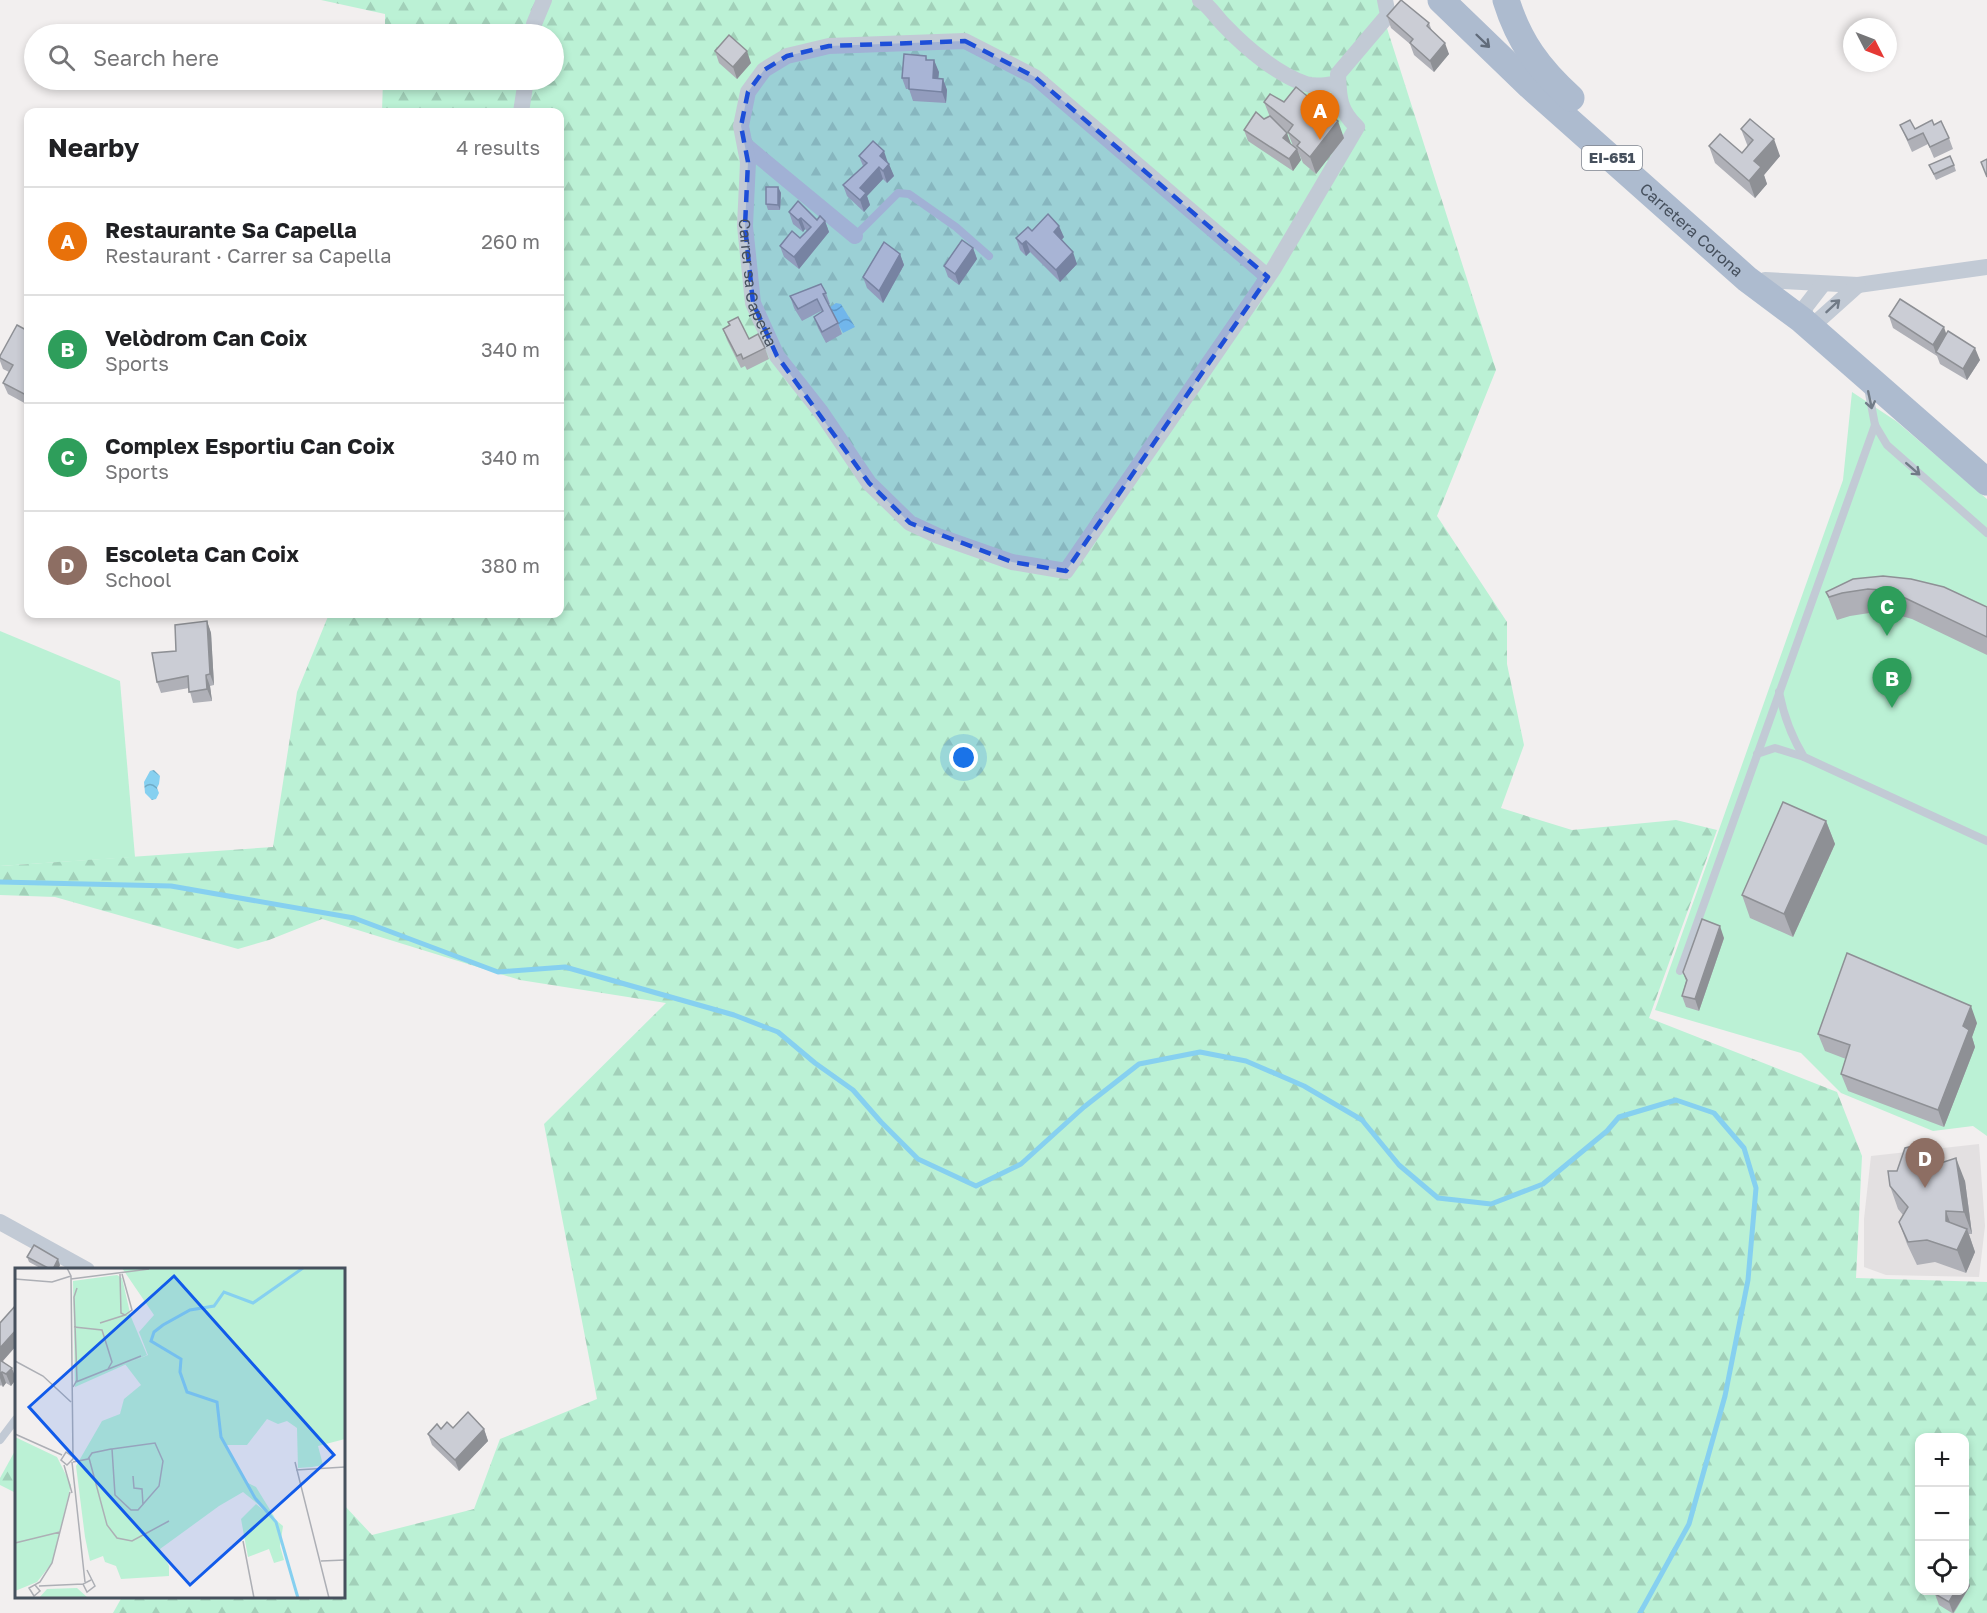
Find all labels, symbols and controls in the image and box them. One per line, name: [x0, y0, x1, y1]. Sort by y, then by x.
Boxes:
north arrow: [1843, 18, 1897, 72]
search box: [24, 24, 564, 90]
one-way arrow: [1476, 33, 1491, 48]
icon: search: [45, 41, 78, 74]
text: Search here: [93, 44, 219, 71]
pin: A: [1300, 90, 1340, 140]
text: Nearby: [48, 132, 139, 163]
text: 4 results: [456, 135, 540, 159]
road number: EI-651: [1582, 146, 1642, 170]
street label: Carretera Corona: [1636, 179, 1747, 281]
text: Restaurante Sa Capella: [105, 216, 357, 243]
street label: Carrer sa Capella: [735, 218, 781, 350]
text: A: [60, 229, 75, 253]
text: 260 m: [481, 229, 540, 253]
text: Restaurant · Carrer sa Capella: [105, 243, 392, 267]
one-way arrow: [1826, 299, 1841, 313]
text: Velòdrom Can Coix: [105, 324, 307, 351]
text: B: [60, 337, 75, 361]
text: 340 m: [481, 337, 540, 361]
text: Sports: [105, 351, 169, 375]
one-way arrow: [1865, 390, 1876, 410]
text: Complex Esportiu Can Coix: [105, 432, 395, 459]
text: C: [60, 445, 75, 469]
text: 340 m: [481, 445, 540, 469]
text: Sports: [105, 459, 169, 483]
one-way arrow: [1905, 462, 1920, 476]
text: Escoleta Can Coix: [105, 540, 299, 567]
text: D: [60, 553, 75, 577]
text: 380 m: [481, 553, 540, 577]
text: School: [105, 567, 171, 591]
pin: C: [1868, 586, 1906, 636]
pin: B: [1872, 658, 1912, 708]
your location: [949, 743, 978, 772]
pin: D: [1906, 1138, 1944, 1188]
inset map: [15, 1268, 345, 1598]
map controls: [1915, 1433, 1969, 1595]
button: +: [1915, 1433, 1969, 1487]
button: −: [1915, 1487, 1969, 1541]
button: locate: [1915, 1541, 1969, 1595]

